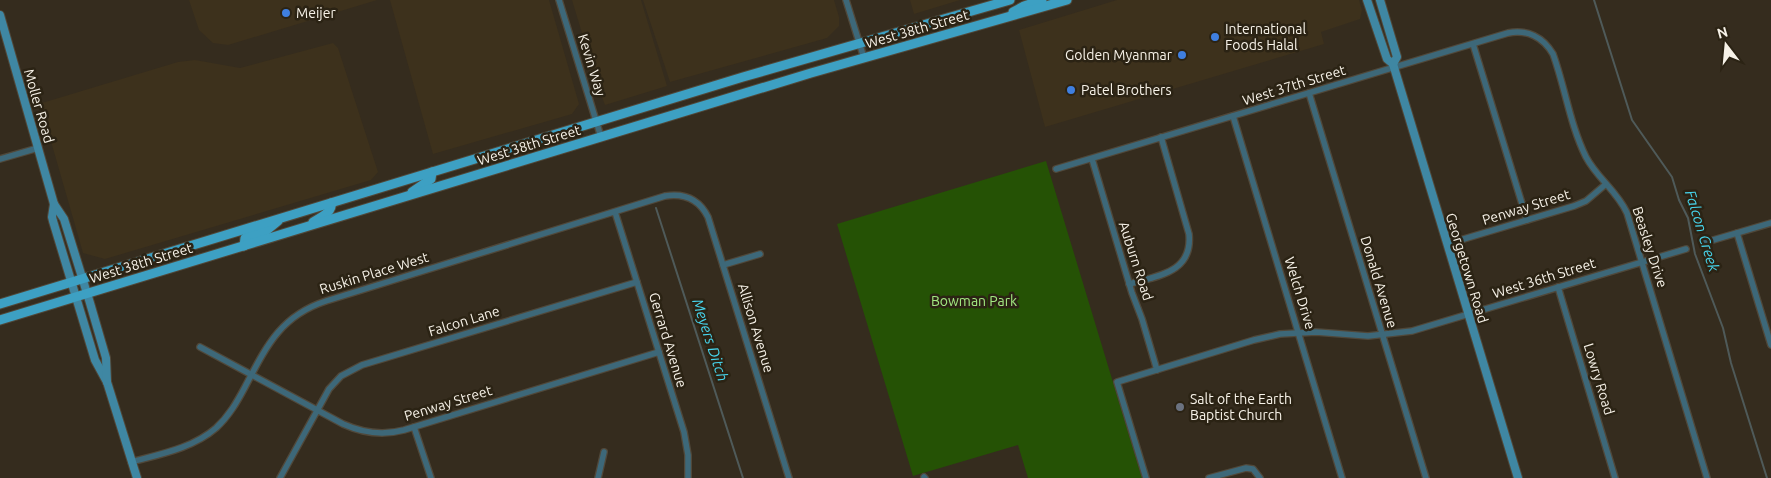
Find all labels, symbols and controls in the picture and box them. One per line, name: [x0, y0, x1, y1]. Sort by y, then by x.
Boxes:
place label: Meijer: [296, 5, 336, 21]
street label: West 38th Street: [863, 6, 971, 51]
marker: Meijer: [280, 7, 292, 19]
north arrow: [1701, 20, 1751, 70]
place label: International Foods Halal: [1225, 21, 1307, 53]
text: N: [1715, 23, 1730, 42]
marker: International Foods Halal: [1209, 31, 1221, 43]
street label: Kevin Way: [575, 32, 609, 98]
place label: Golden Myanmar: [1065, 47, 1173, 63]
marker: Golden Myanmar: [1176, 49, 1188, 61]
street label: West 37th Street: [1241, 62, 1348, 108]
street label: Moller Road: [21, 67, 57, 145]
place label: Patel Brothers: [1081, 82, 1172, 98]
marker: Patel Brothers: [1065, 84, 1077, 96]
street label: West 38th Street: [476, 122, 583, 168]
street label: Penway Street: [1480, 186, 1572, 228]
water label: Falcon Creek: [1682, 188, 1723, 274]
street label: Beasley Drive: [1629, 204, 1671, 290]
street label: Georgetown Road: [1443, 211, 1491, 325]
street label: Auburn Road: [1116, 220, 1156, 302]
street label: Donald Avenue: [1357, 234, 1401, 330]
street label: West 38th Street: [88, 240, 195, 286]
street label: Ruskin Place West: [318, 249, 431, 297]
street label: Welch Drive: [1281, 255, 1319, 331]
street label: West 36th Street: [1491, 255, 1598, 301]
street label: Allison Avenue: [735, 281, 777, 375]
street label: Gerrard Avenue: [646, 290, 690, 390]
park label: Bowman Park: [931, 293, 1017, 309]
water label: Meyers Ditch: [689, 296, 732, 383]
street label: Falcon Lane: [426, 303, 502, 339]
street label: Lowry Road: [1581, 341, 1617, 417]
street label: Penway Street: [402, 382, 494, 424]
place label: Salt of the Earth Baptist Church: [1190, 391, 1292, 423]
marker: Salt of the Earth Baptist Church: [1174, 401, 1186, 413]

